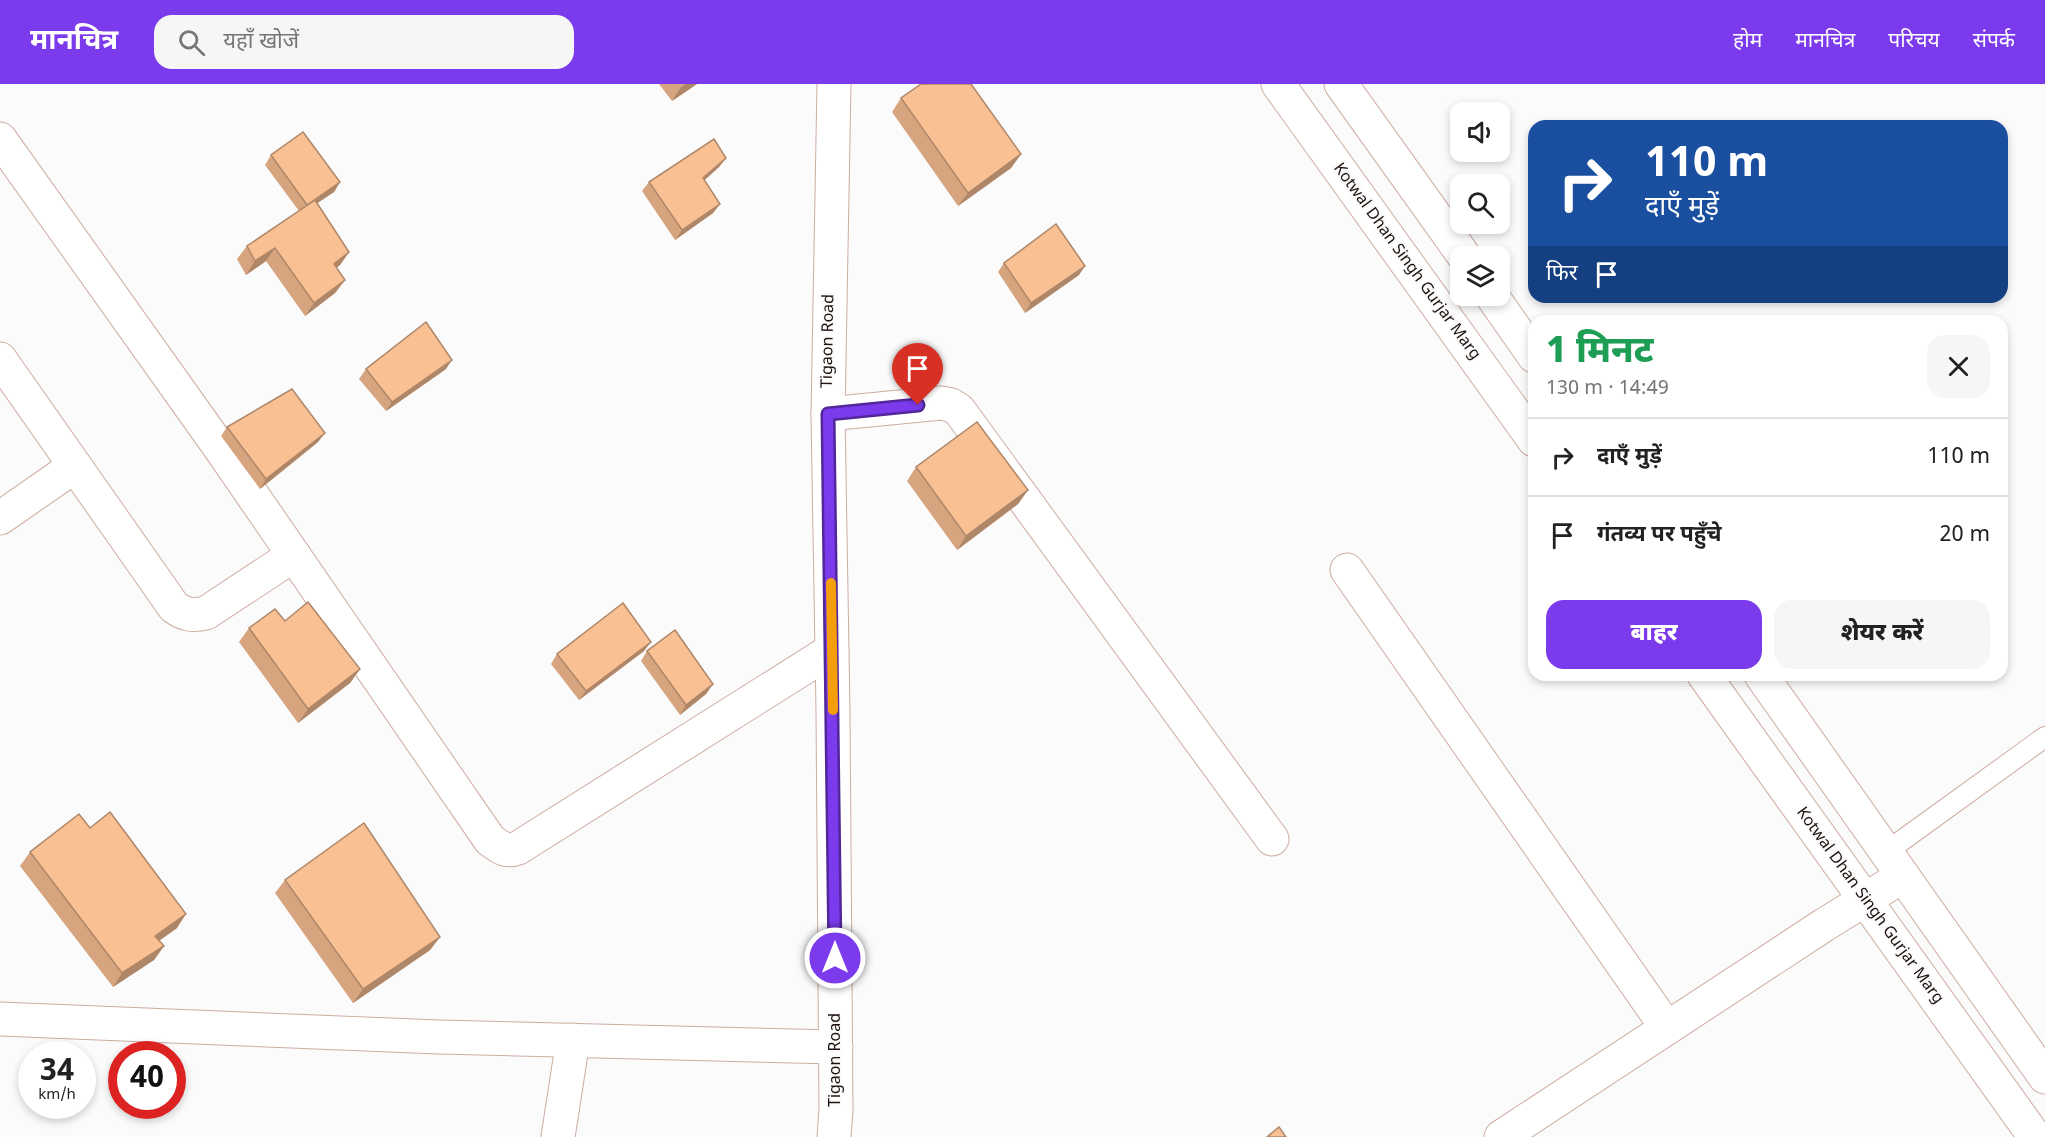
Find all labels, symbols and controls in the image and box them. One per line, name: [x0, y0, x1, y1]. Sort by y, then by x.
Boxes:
search box: [154, 15, 574, 69]
text: मानचित्र: [30, 24, 118, 60]
icon: search: [175, 26, 208, 59]
text: यहाँ खोजें: [223, 28, 299, 57]
text: होम: [1733, 28, 1762, 56]
text: मानचित्र: [1795, 28, 1855, 56]
text: परिचय: [1888, 28, 1940, 56]
text: संपर्क: [1973, 28, 2015, 56]
map controls: [1450, 102, 1510, 306]
button: sound: [1450, 102, 1510, 162]
text: 110 m: [1645, 138, 1768, 193]
icon: right: [1546, 144, 1624, 222]
street label: Kotwal Dhan Singh Gurjar Marg: [1327, 159, 1485, 365]
button: search: [1450, 174, 1510, 234]
text: दाएँ मुड़ें: [1645, 191, 1719, 226]
button: layers: [1450, 246, 1510, 306]
icon: arrive: [1590, 258, 1623, 291]
text: फिर: [1546, 260, 1578, 289]
street label: Tigaon Road: [818, 294, 840, 388]
text: 1 मिनट: [1546, 330, 1653, 377]
button: close: [1927, 335, 1990, 398]
pin: [892, 343, 943, 405]
icon: arrive: [901, 352, 934, 385]
text: 130 m · 14:49: [1546, 376, 1669, 402]
icon: right: [1546, 441, 1579, 474]
text: दाएँ मुड़ें: [1597, 443, 1662, 472]
text: 110 m: [1927, 443, 1990, 472]
icon: arrive: [1546, 519, 1579, 552]
text: गंतव्य पर पहुँचे: [1597, 521, 1722, 550]
text: 20 m: [1939, 521, 1990, 550]
button: बाहर: [1546, 600, 1762, 669]
button: शेयर करें: [1774, 600, 1990, 669]
street label: Kotwal Dhan Singh Gurjar Marg: [1790, 803, 1948, 1009]
position arrow: [803, 926, 867, 990]
street label: Tigaon Road: [826, 1013, 847, 1107]
speed limit sign: 40: [108, 1041, 186, 1119]
text: 34: [40, 1053, 74, 1092]
text: km/h: [38, 1086, 76, 1105]

